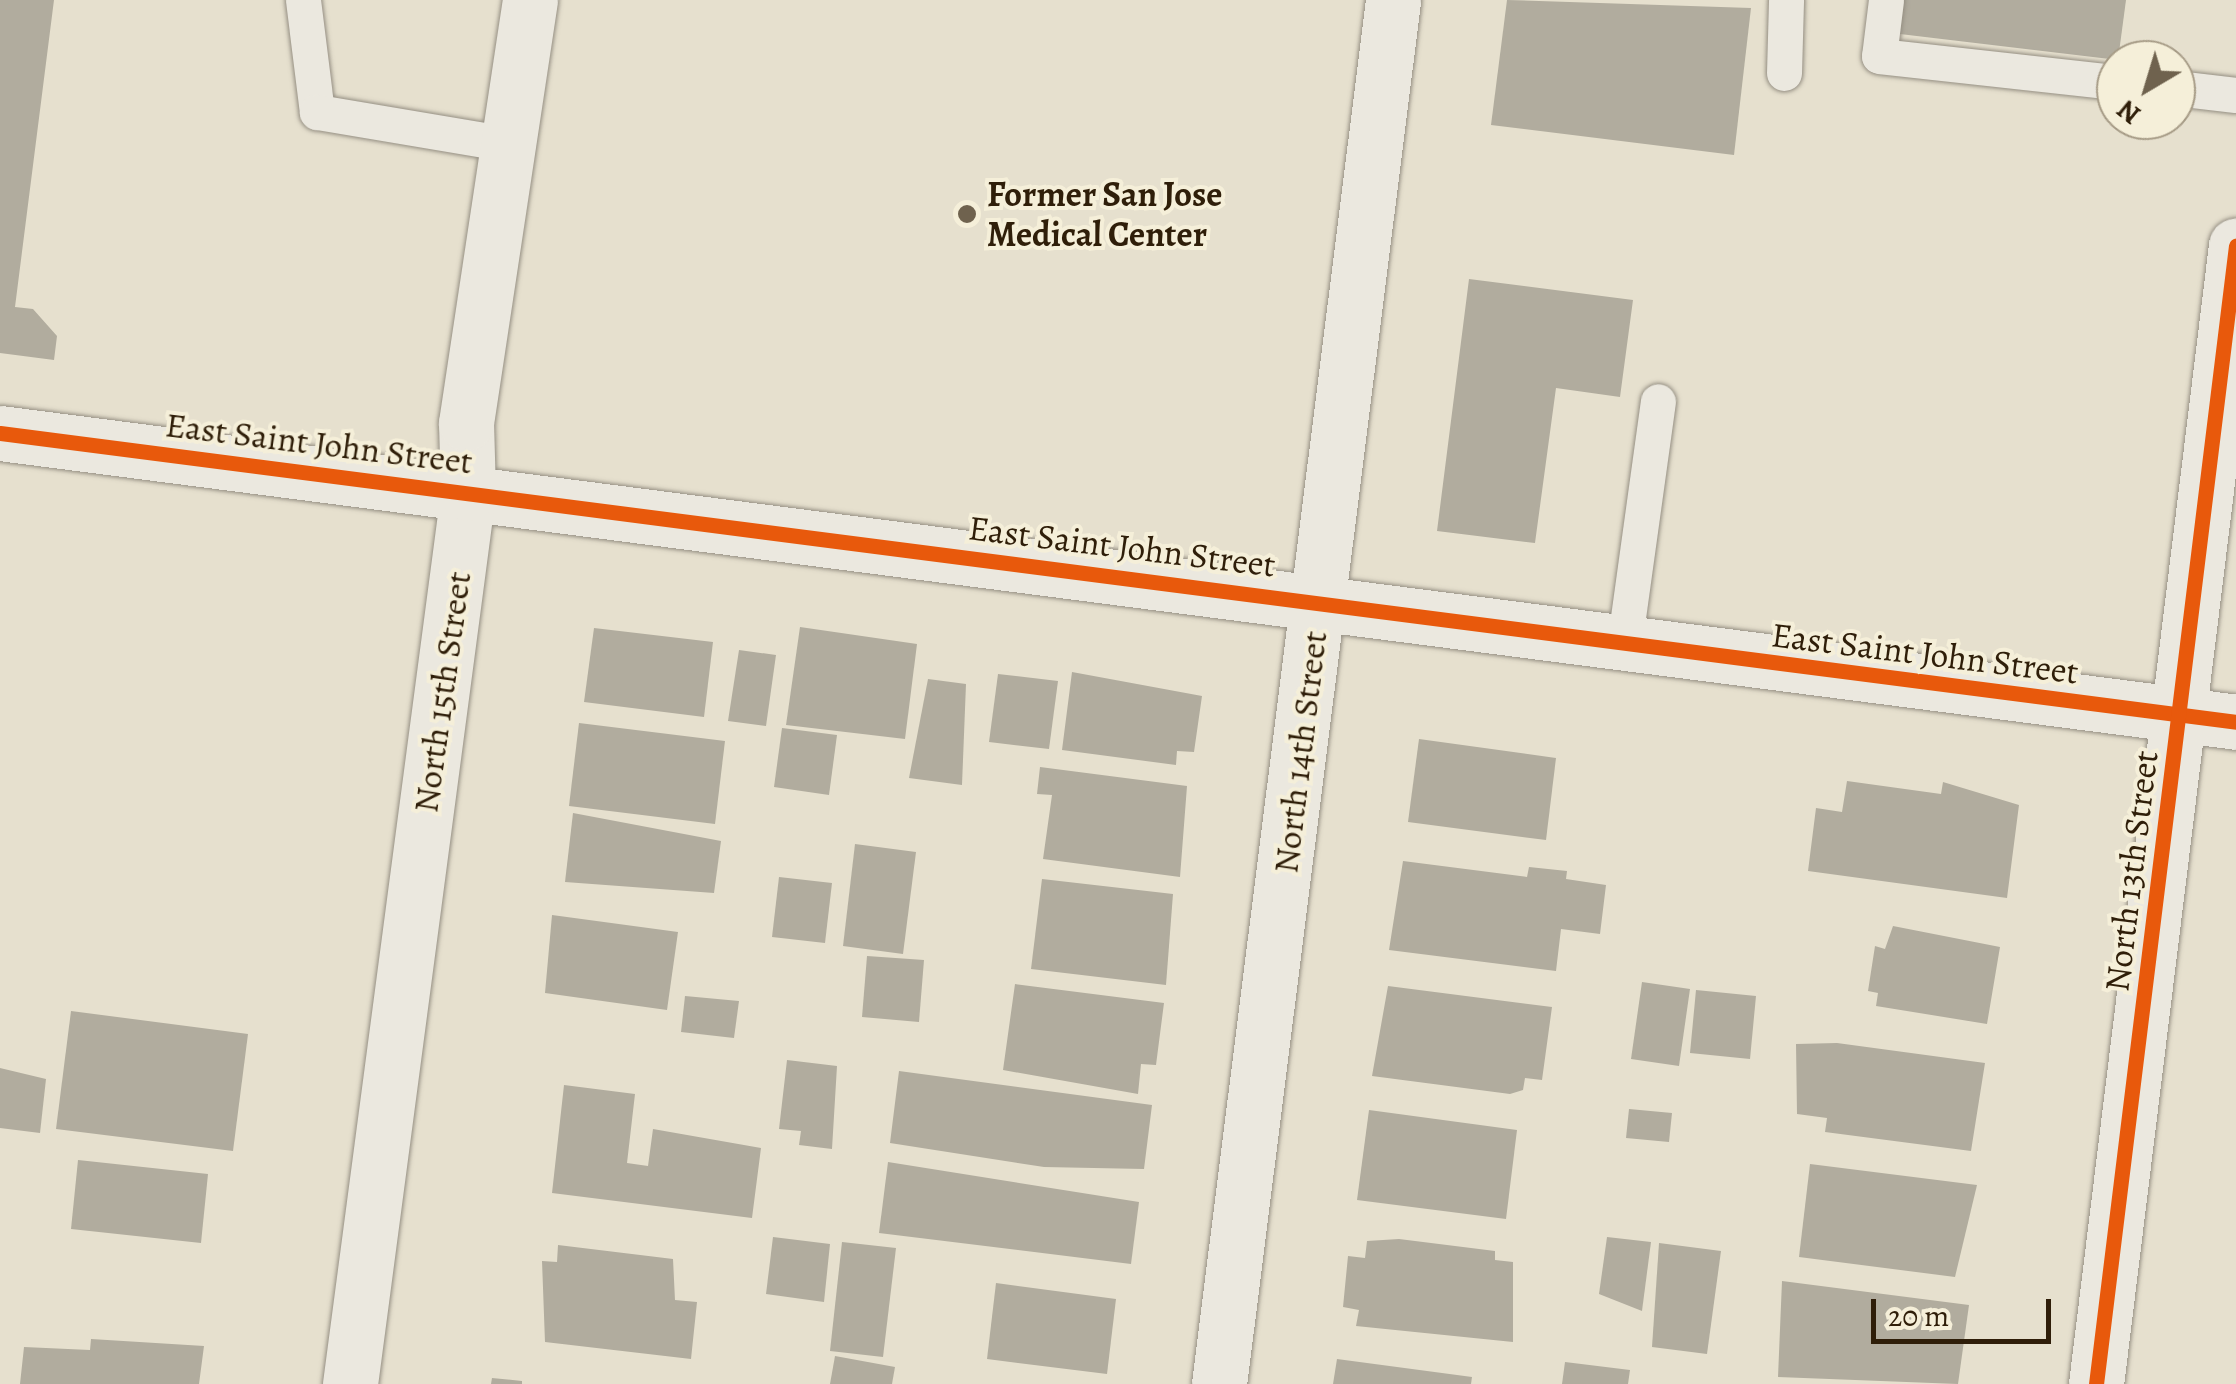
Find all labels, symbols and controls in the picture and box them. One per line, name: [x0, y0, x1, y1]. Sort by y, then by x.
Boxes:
north arrow: [2096, 40, 2196, 140]
text: N: [2109, 91, 2148, 133]
place label: Former San Jose Medical Center: [987, 173, 1222, 255]
marker: Former San Jose Medical Center: [956, 203, 978, 225]
street label: East Saint John Street: [163, 403, 475, 483]
street label: East Saint John Street: [966, 506, 1278, 586]
street label: North 15th Street: [404, 569, 480, 815]
street label: East Saint John Street: [1769, 613, 2081, 693]
street label: North 14th Street: [1264, 629, 1336, 875]
street label: North 13th Street: [2095, 748, 2167, 994]
scale bar: [1876, 1279, 2056, 1341]
text: 20 m: [1888, 1296, 1949, 1336]

